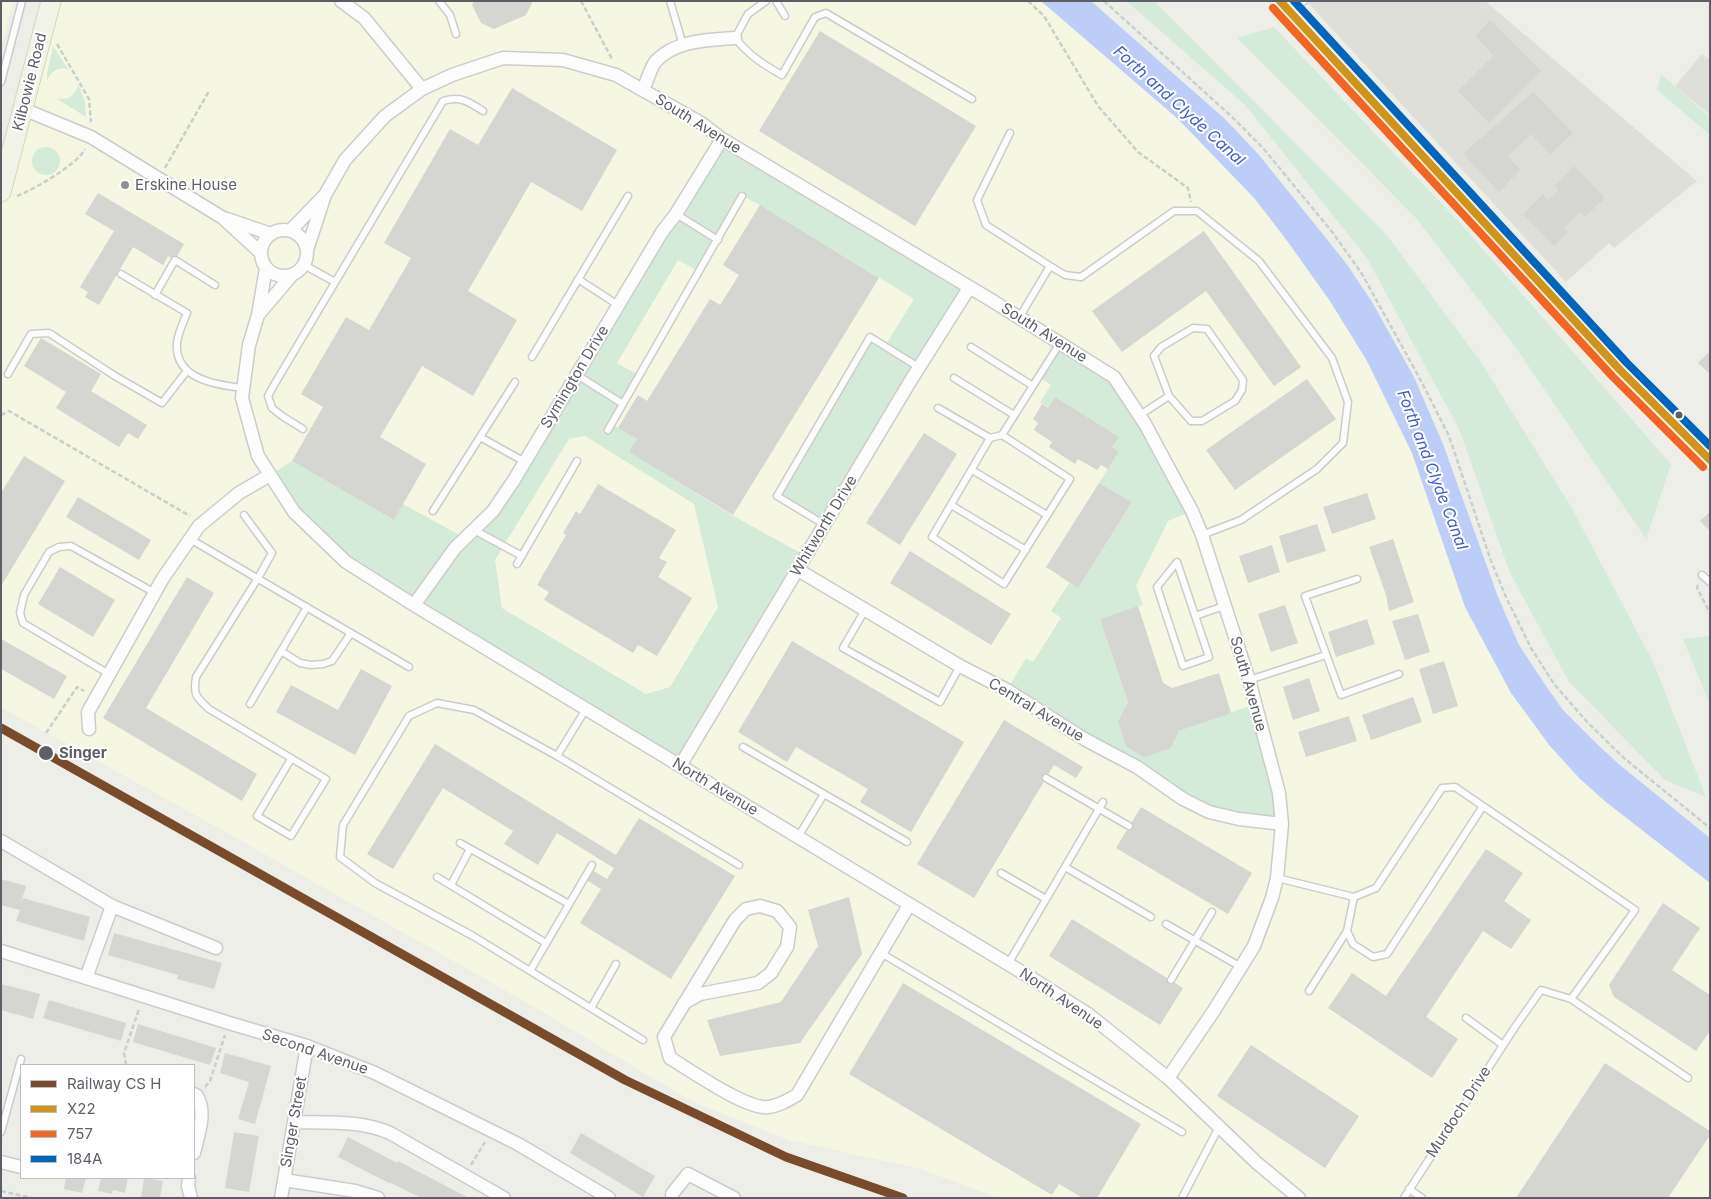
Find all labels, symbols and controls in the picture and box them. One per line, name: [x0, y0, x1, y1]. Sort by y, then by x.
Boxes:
street label: Kilbowie Road: [9, 31, 51, 133]
water label: Forth and Clyde Canal: [1109, 42, 1249, 170]
street label: South Avenue: [652, 90, 744, 158]
place label: Erskine House: [135, 176, 237, 194]
marker: Erskine House: [119, 179, 131, 191]
street label: South Avenue: [998, 299, 1090, 367]
street label: Symington Drive: [537, 322, 613, 432]
water label: Forth and Clyde Canal: [1393, 387, 1471, 553]
unlabelled marker: [1674, 410, 1684, 420]
street label: Whitworth Drive: [787, 472, 861, 580]
street label: South Avenue: [1226, 634, 1270, 734]
street label: Central Avenue: [985, 674, 1087, 746]
marker: Singer: [37, 744, 55, 762]
place label: Singer: [59, 744, 107, 762]
street label: North Avenue: [669, 754, 761, 820]
street label: North Avenue: [1016, 964, 1106, 1034]
street label: Second Avenue: [260, 1025, 370, 1079]
street label: Murdoch Drive: [1423, 1063, 1495, 1161]
legend: [20, 1064, 195, 1179]
text: Railway CS H: [67, 1074, 161, 1093]
street label: Singer Street: [277, 1075, 311, 1169]
text: X22: [67, 1099, 96, 1118]
text: 757: [67, 1124, 93, 1143]
text: 184A: [67, 1149, 102, 1168]

